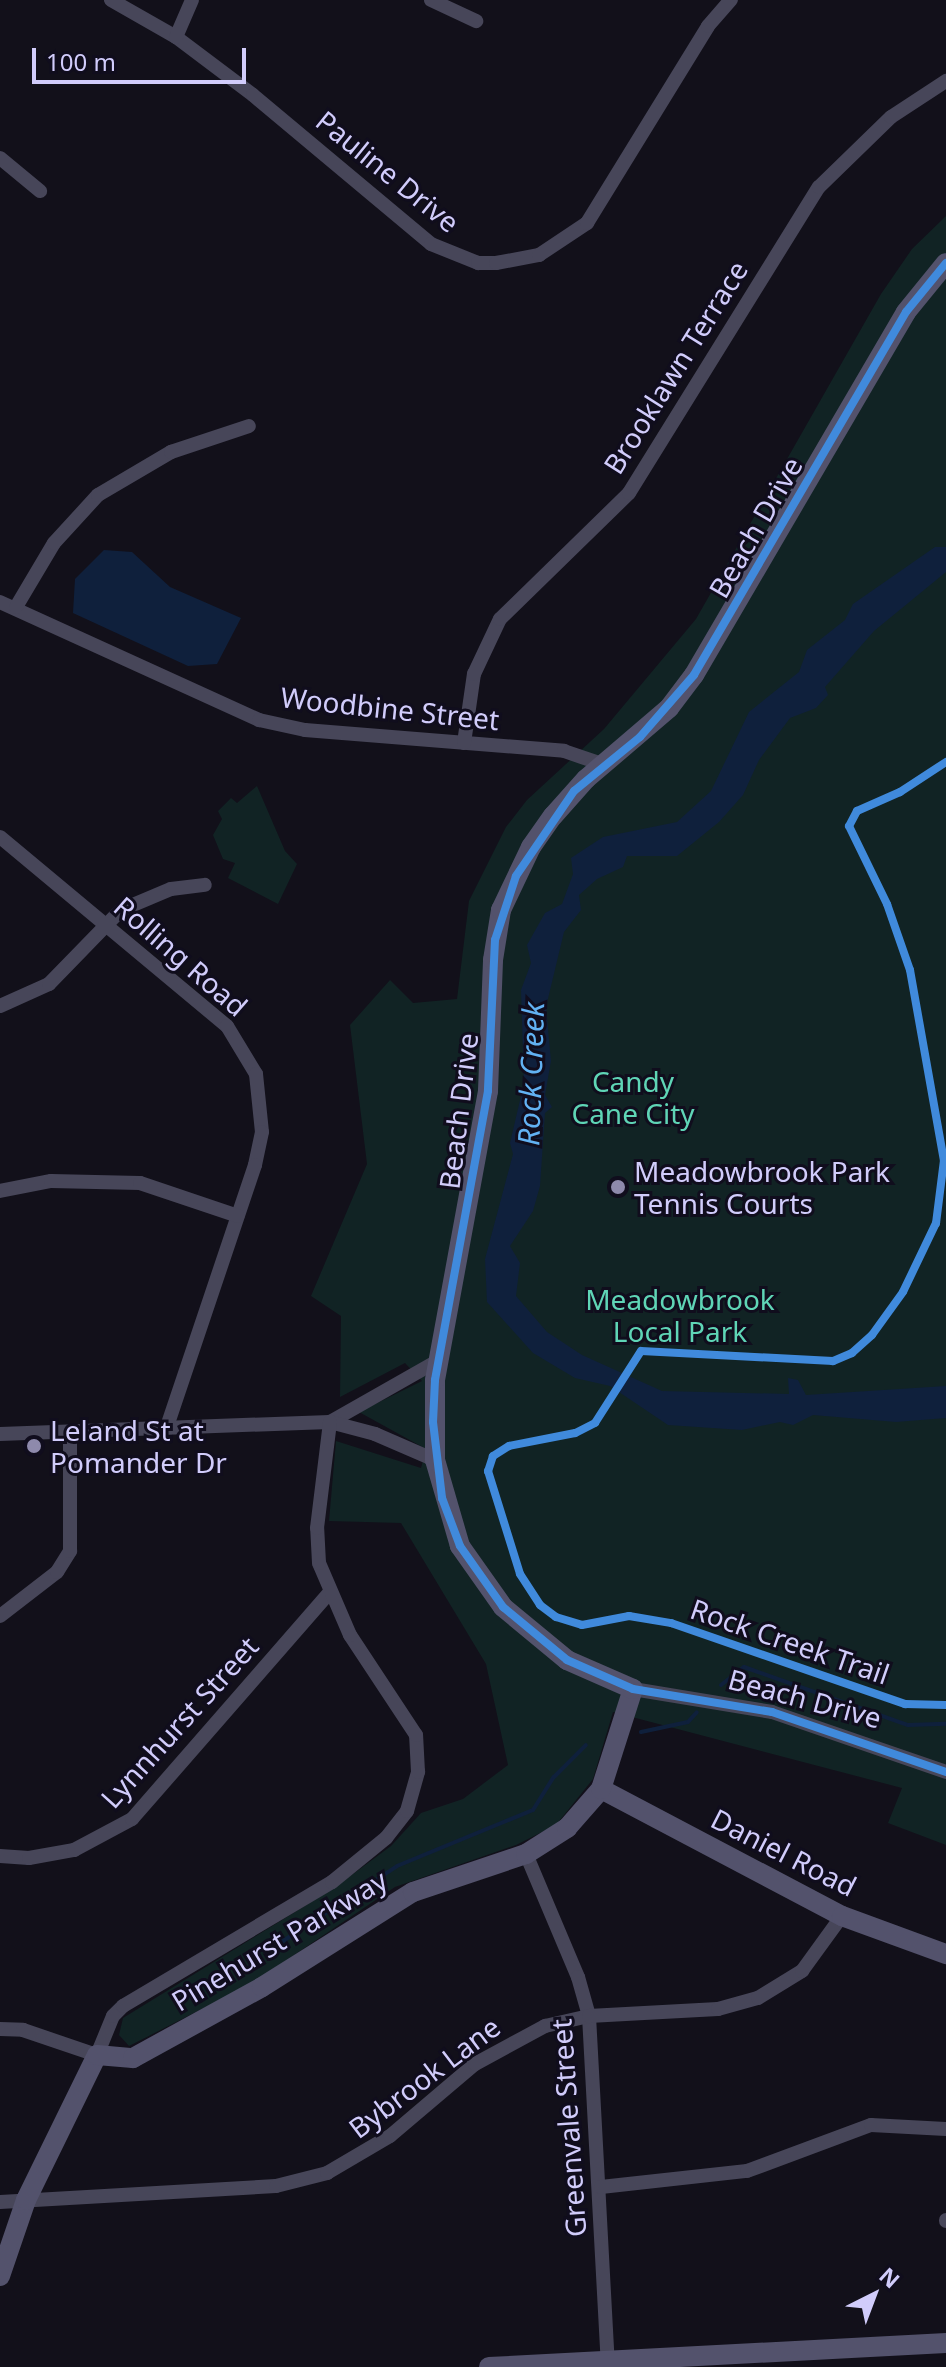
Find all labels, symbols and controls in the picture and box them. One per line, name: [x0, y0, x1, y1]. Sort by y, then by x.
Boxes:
scale bar: [36, 32, 250, 82]
text: 100 m: [46, 45, 116, 78]
street label: Pauline Drive: [310, 103, 466, 239]
street label: Brooklawn Terrace: [596, 254, 754, 480]
street label: Beach Drive: [701, 451, 809, 603]
street label: Woodbine Street: [279, 680, 501, 736]
street label: Rolling Road: [108, 889, 254, 1023]
water label: Rock Creek: [510, 1001, 552, 1147]
street label: Beach Drive: [432, 1031, 484, 1191]
park label: Candy Cane City: [571, 1064, 695, 1130]
place label: Meadowbrook Park Tennis Courts: [634, 1154, 890, 1220]
marker: Meadowbrook Park Tennis Courts: [609, 1178, 627, 1196]
park label: Meadowbrook Local Park: [585, 1282, 775, 1348]
place label: Leland St at Pomander Dr: [50, 1413, 227, 1479]
marker: Leland St at Pomander Dr: [25, 1437, 43, 1455]
street label: Rock Creek Trail: [686, 1591, 894, 1691]
street label: Lynnhurst Street: [93, 1629, 265, 1815]
street label: Beach Drive: [725, 1661, 885, 1735]
street label: Daniel Road: [706, 1801, 862, 1903]
street label: Pinehurst Parkway: [165, 1862, 393, 2018]
street label: Bybrook Lane: [342, 2009, 506, 2145]
street label: Greenvale Street: [544, 2018, 592, 2238]
north arrow: [834, 2255, 914, 2335]
text: N: [873, 2260, 907, 2294]

